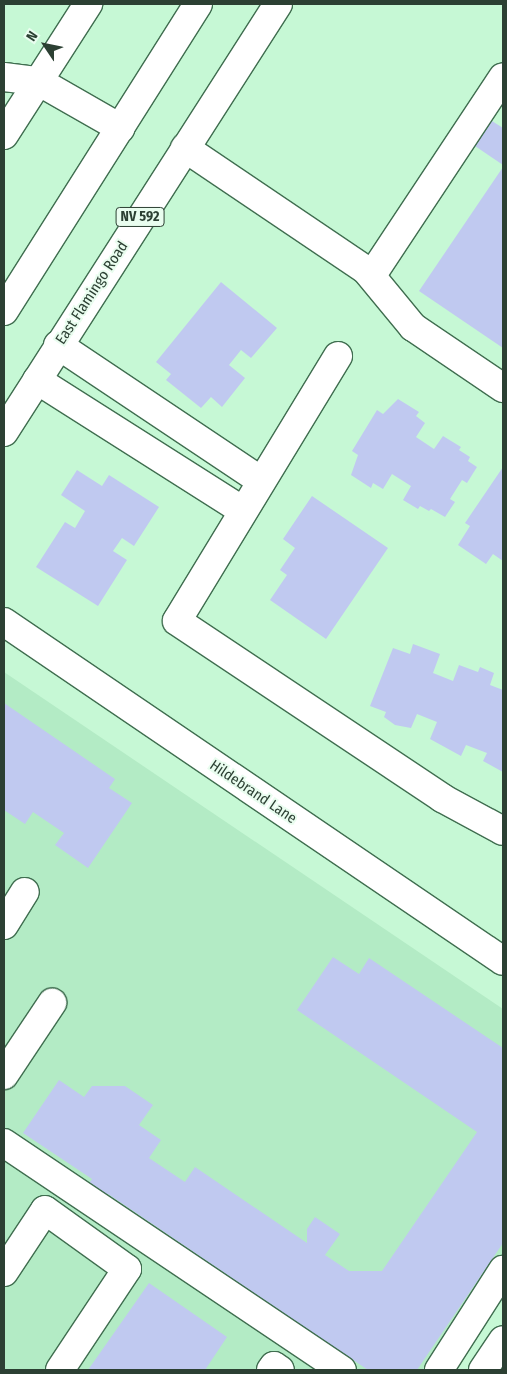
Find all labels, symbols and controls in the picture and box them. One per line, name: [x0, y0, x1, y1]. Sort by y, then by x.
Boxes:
north arrow: [20, 20, 70, 70]
text: N: [23, 28, 42, 45]
road number: NV 592: [115, 206, 165, 228]
street label: East Flamingo Road: [52, 238, 132, 348]
street label: Hildebrand Lane: [206, 756, 300, 828]

